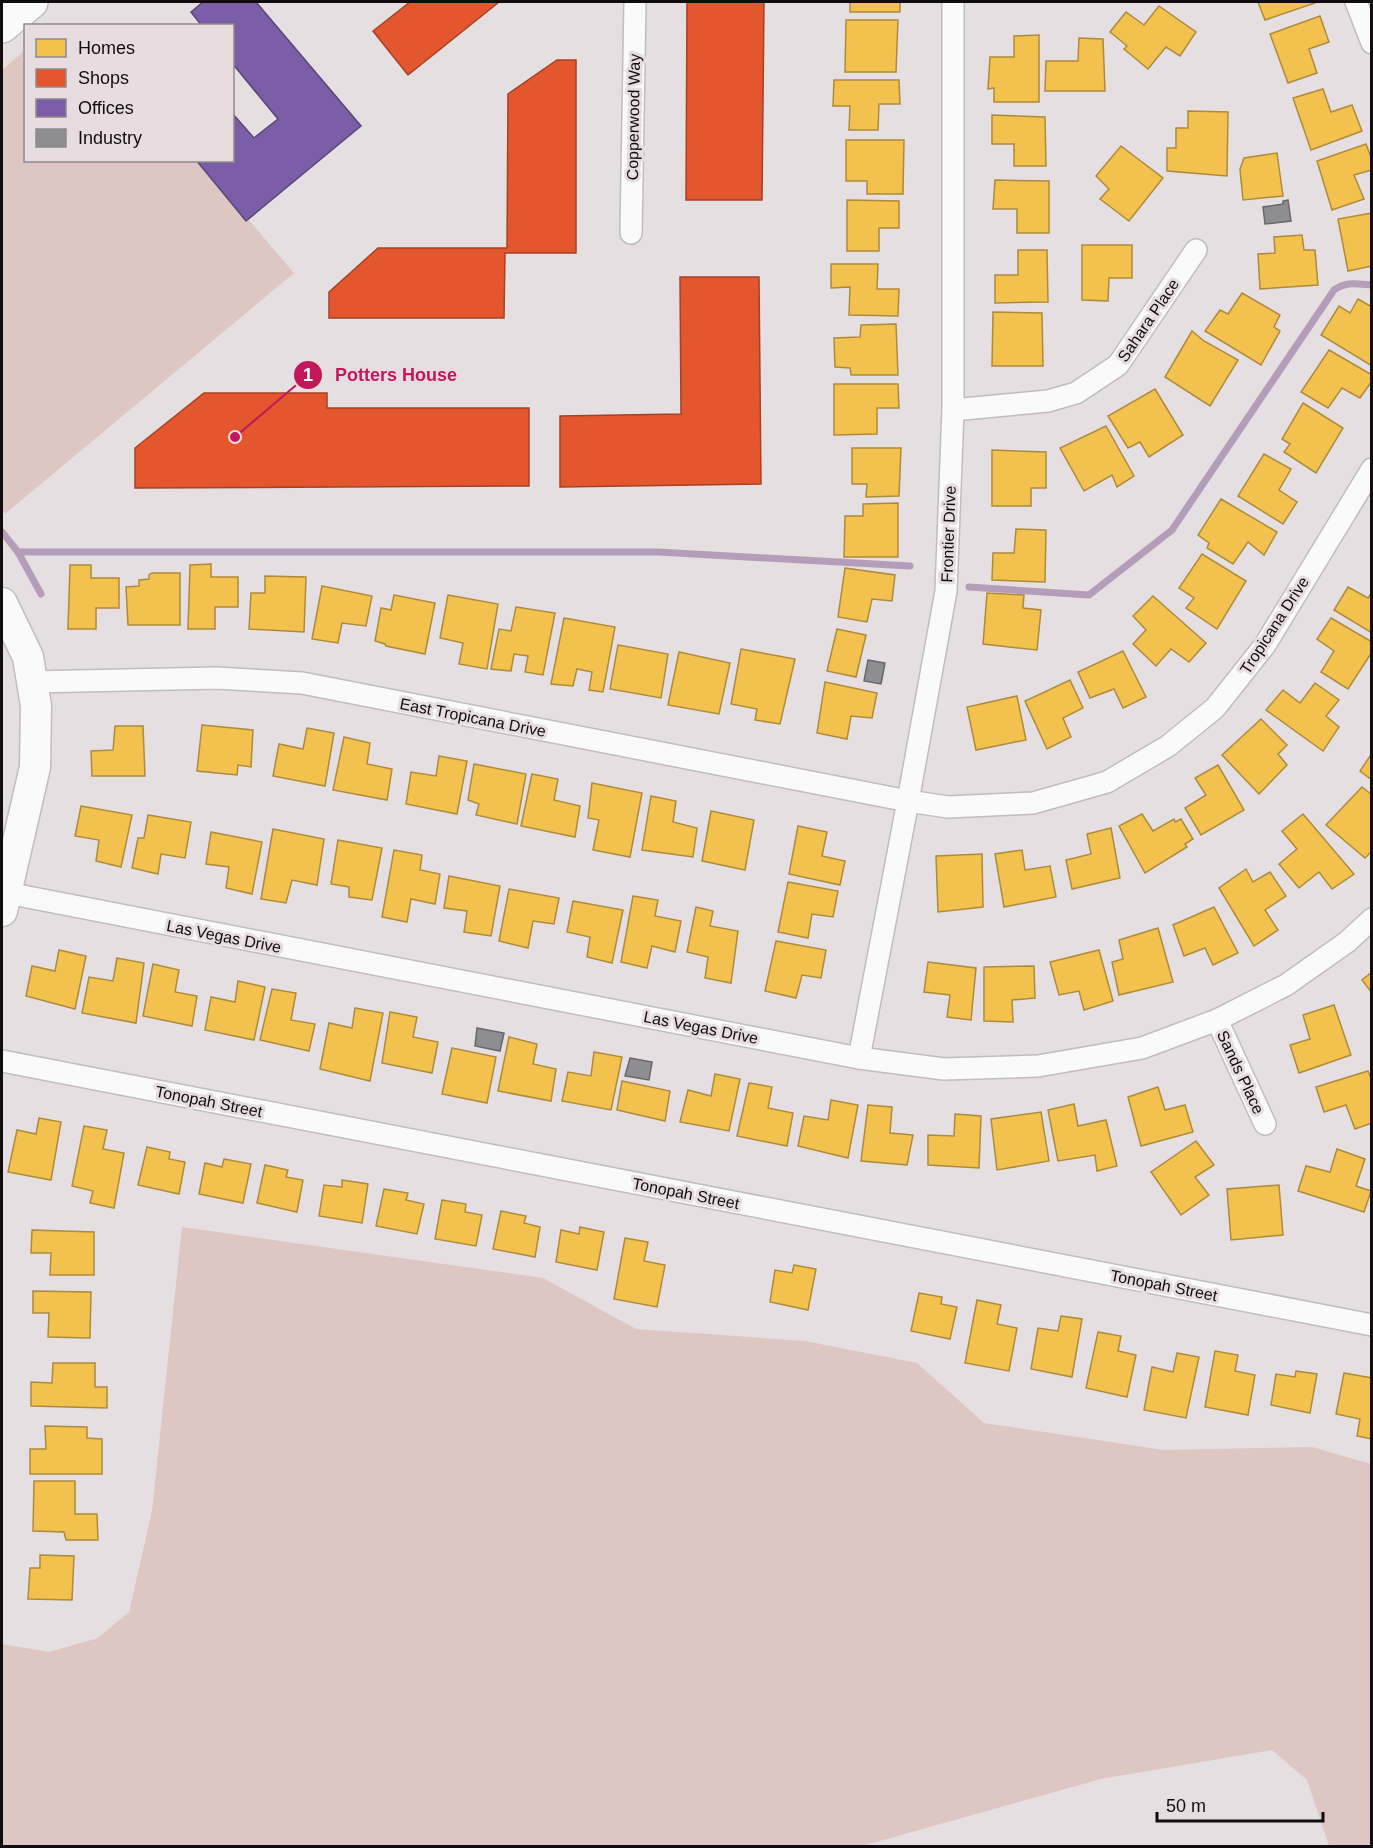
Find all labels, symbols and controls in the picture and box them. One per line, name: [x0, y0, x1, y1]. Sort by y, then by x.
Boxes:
legend: [24, 24, 234, 162]
text: Homes: [78, 38, 135, 58]
street label: Copperwood Way: [624, 54, 643, 180]
text: Shops: [78, 68, 129, 88]
text: Offices: [78, 98, 134, 118]
text: Industry: [78, 128, 142, 148]
street label: Sahara Place: [1115, 276, 1182, 365]
callout: Potters House: [293, 357, 469, 393]
text: 1: [303, 365, 313, 385]
text: Potters House: [335, 365, 457, 385]
street label: Frontier Drive: [938, 485, 959, 583]
street label: Tropicana Drive: [1237, 573, 1312, 677]
street label: East Tropicana Drive: [398, 695, 548, 740]
street label: Las Vegas Drive: [165, 917, 283, 956]
street label: Las Vegas Drive: [642, 1008, 760, 1047]
street label: Sands Place: [1214, 1028, 1267, 1117]
street label: Tonopah Street: [154, 1083, 264, 1120]
street label: Tonopah Street: [631, 1175, 741, 1212]
street label: Tonopah Street: [1109, 1267, 1219, 1304]
scale bar: [1157, 1785, 1324, 1823]
text: 50 m: [1166, 1796, 1206, 1816]

